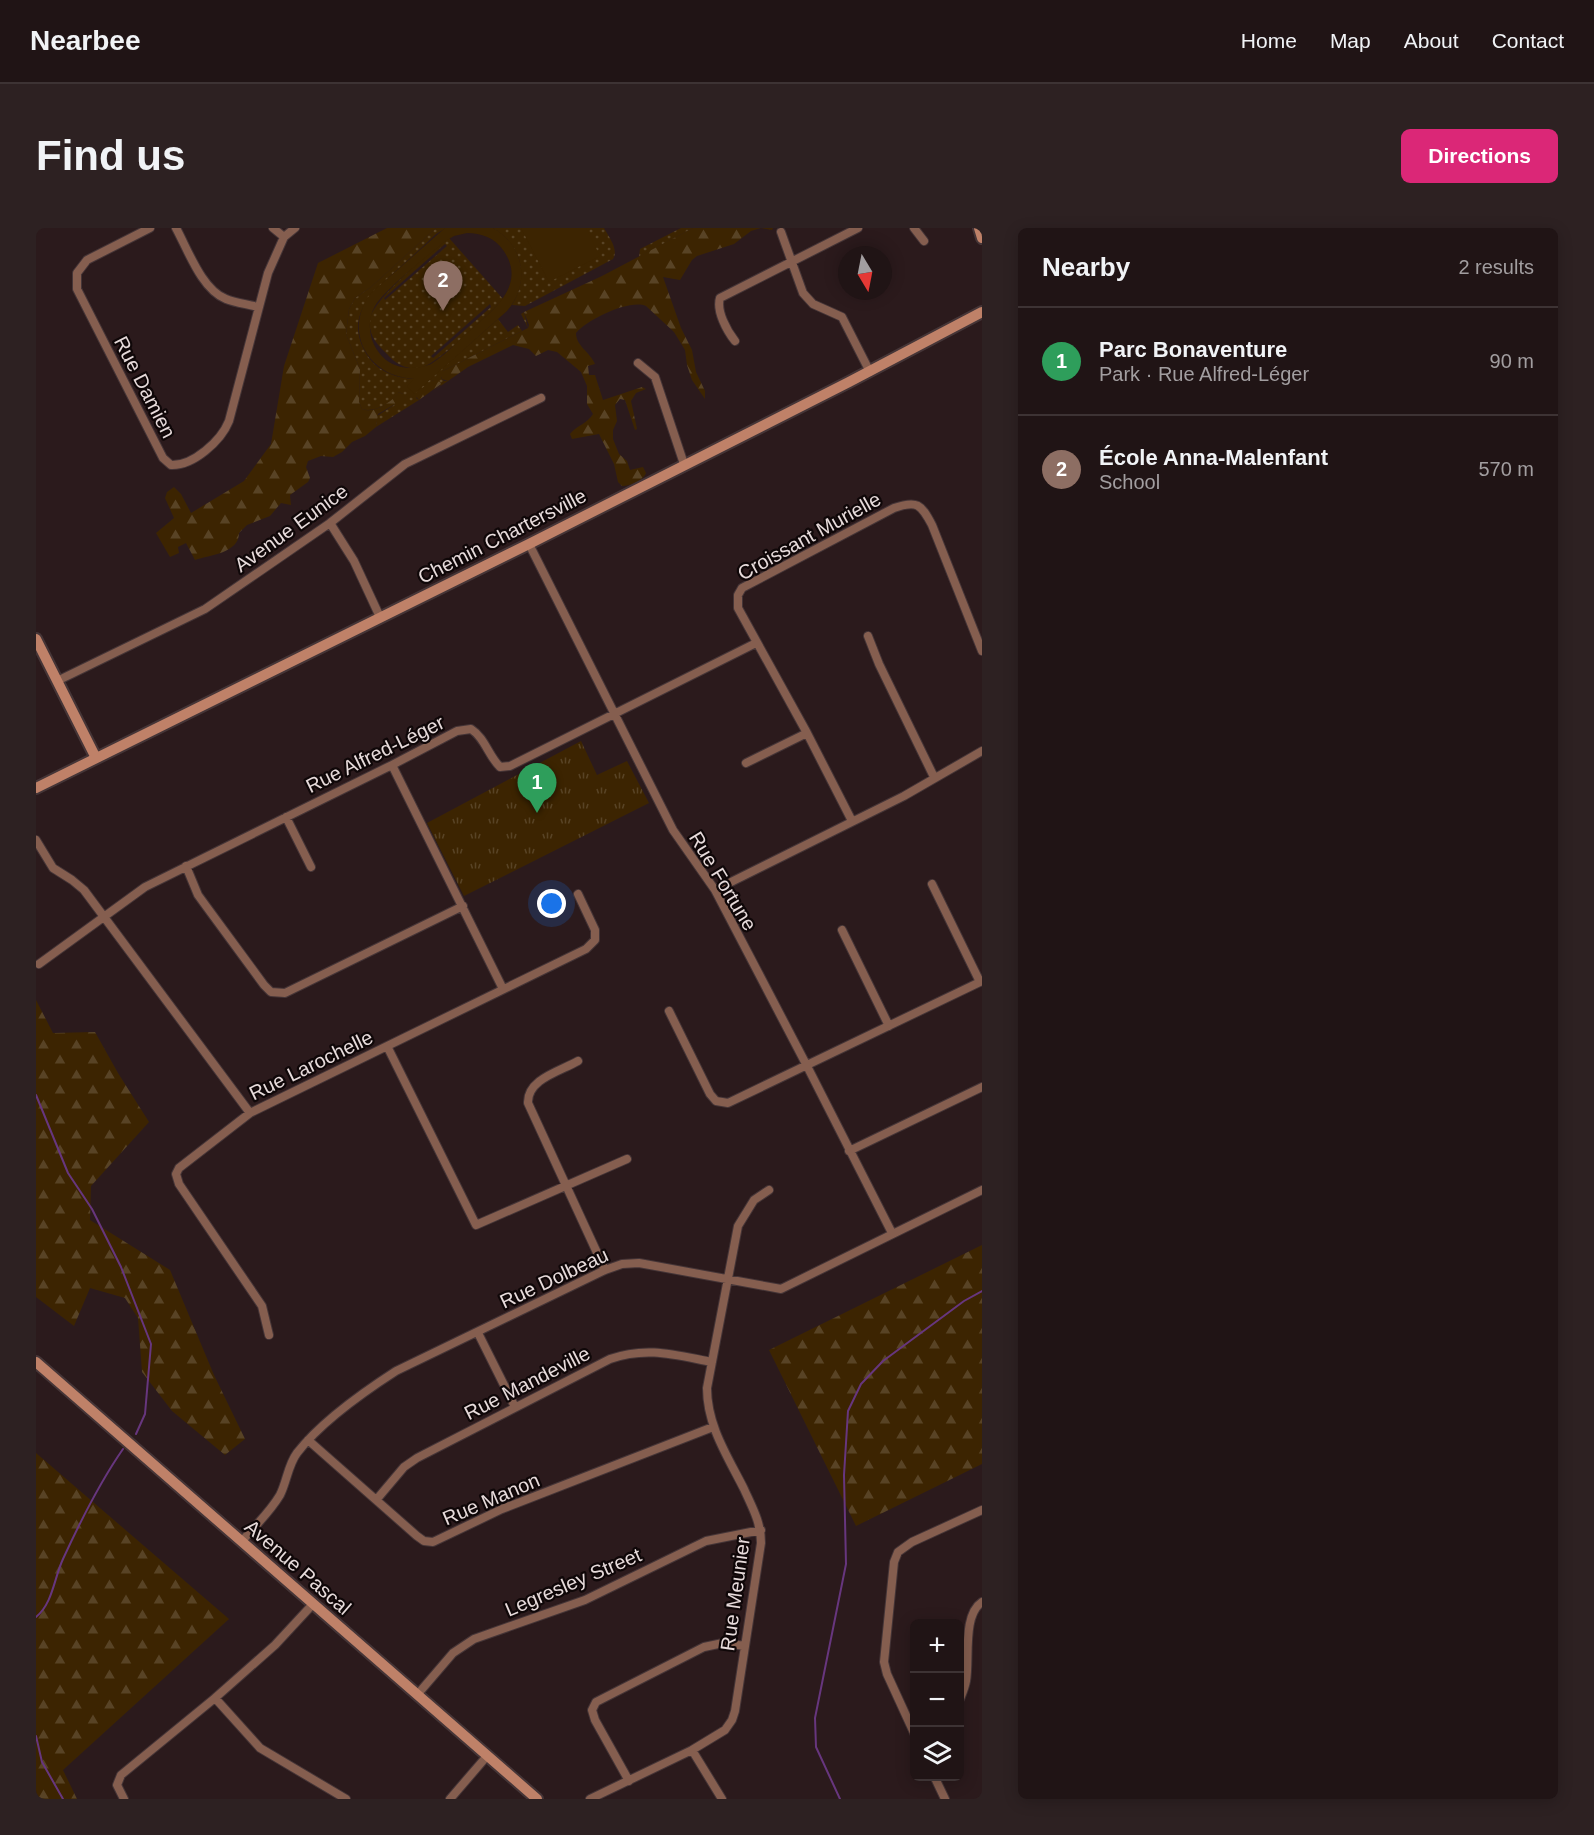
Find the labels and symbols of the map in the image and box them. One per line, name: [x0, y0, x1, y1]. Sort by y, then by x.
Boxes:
north arrow: [838, 246, 892, 300]
pin: 2: [424, 262, 462, 311]
street label: Rue Damien: [110, 332, 180, 442]
street label: Avenue Eunice: [230, 480, 352, 576]
street label: Chemin Chartersville: [414, 484, 590, 588]
street label: Croissant Murielle: [734, 488, 884, 584]
street label: Rue Alfred-Léger: [302, 711, 448, 797]
pin: 1: [518, 764, 556, 813]
street label: Rue Fortune: [685, 828, 761, 934]
your location: [537, 889, 566, 918]
street label: Rue Larochelle: [246, 1026, 376, 1104]
street label: Rue Dolbeau: [496, 1243, 612, 1313]
street label: Rue Mandeville: [461, 1342, 593, 1424]
street label: Rue Manon: [439, 1469, 543, 1529]
street label: Avenue Pascal: [241, 1515, 355, 1619]
street label: Rue Meunier: [716, 1535, 754, 1652]
street label: Legresley Street: [502, 1543, 645, 1621]

